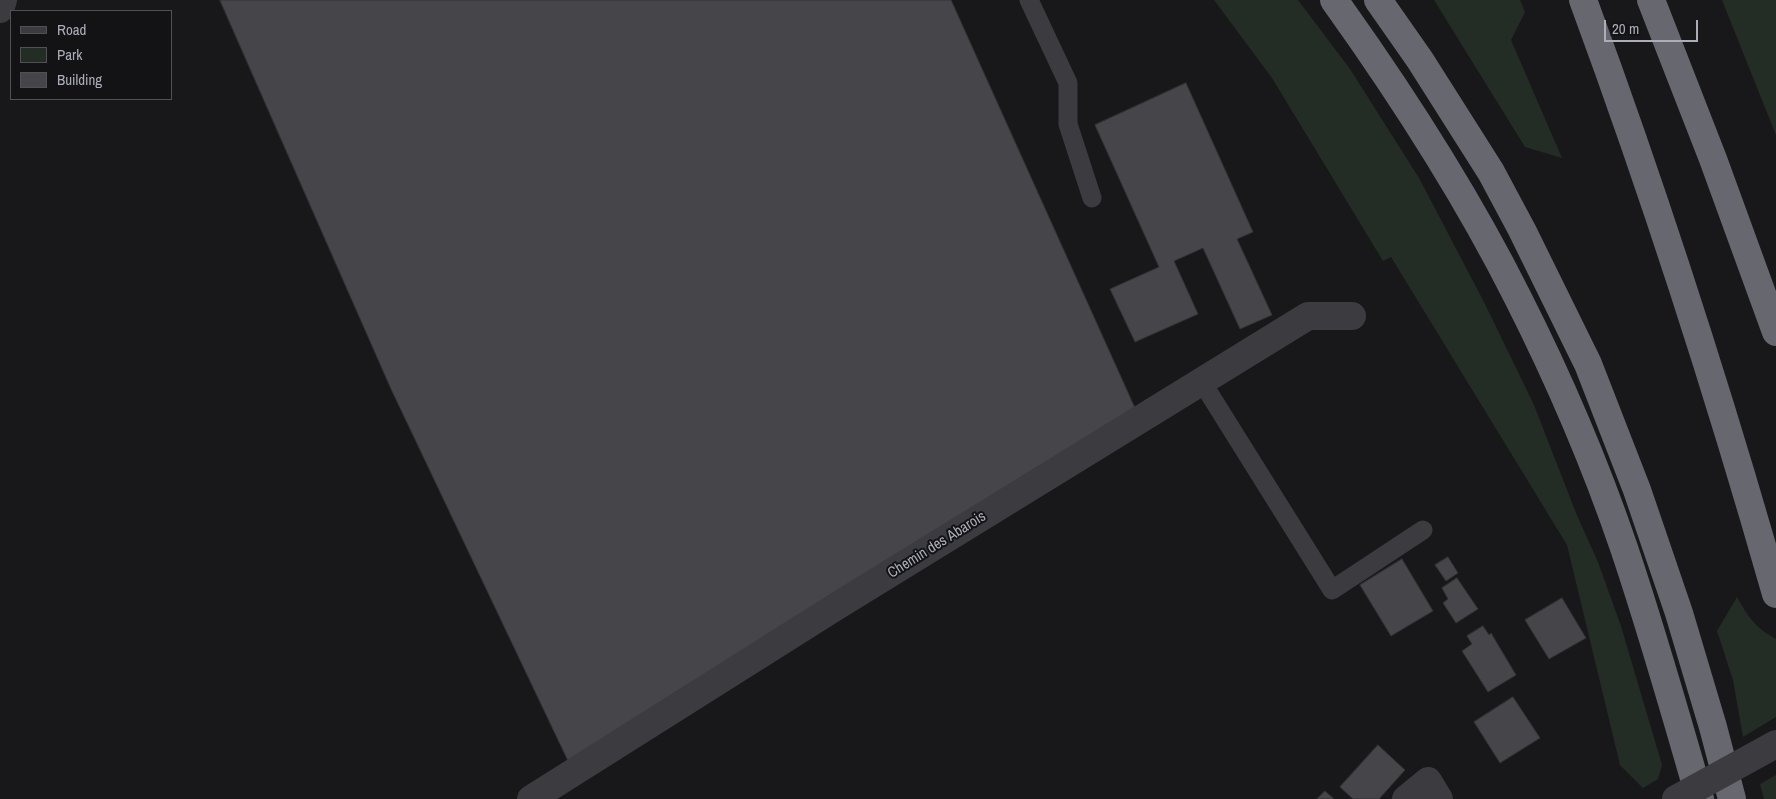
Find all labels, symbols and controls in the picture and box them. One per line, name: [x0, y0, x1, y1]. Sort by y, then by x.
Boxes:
legend: [10, 10, 172, 100]
scale bar: [1606, 10, 1700, 42]
text: 20 m: [1612, 18, 1639, 39]
text: Road: [57, 19, 86, 40]
text: Park: [57, 44, 82, 65]
text: Building: [57, 69, 102, 90]
street label: Chemin des Abarois: [885, 508, 989, 582]

